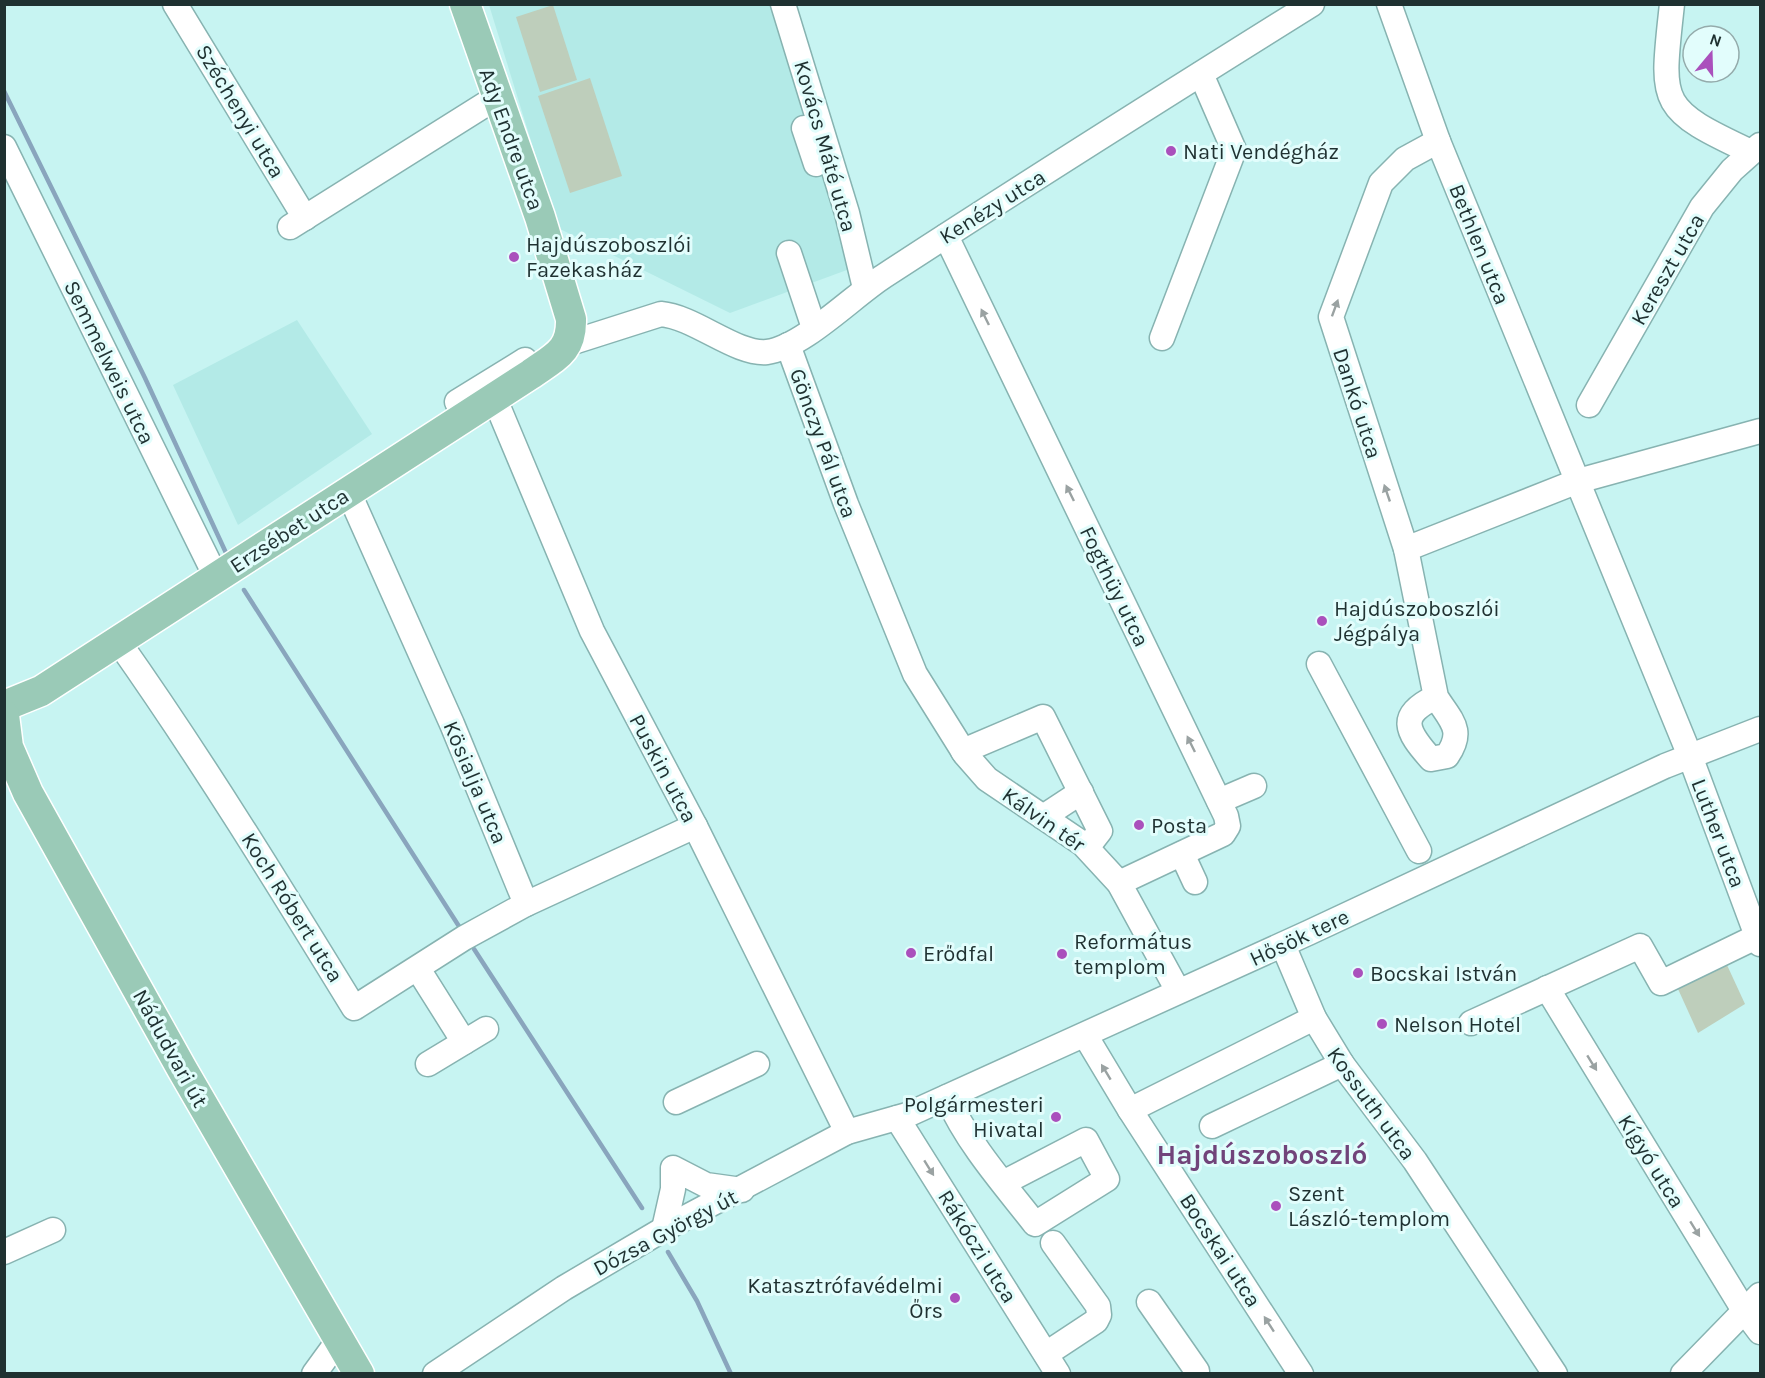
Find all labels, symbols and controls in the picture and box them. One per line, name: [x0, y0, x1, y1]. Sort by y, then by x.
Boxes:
north arrow: [1681, 24, 1741, 84]
text: N: [1707, 29, 1724, 51]
street label: Széchenyi utca: [190, 40, 290, 183]
street label: Kovács Máté utca: [788, 57, 862, 235]
street label: Ady Endre utca: [473, 65, 549, 214]
place label: Nati Vendégház: [1183, 139, 1339, 165]
marker: Nati Vendégház: [1164, 144, 1178, 158]
street label: Kenézy utca: [935, 164, 1050, 250]
street label: Bethlen utca: [1443, 180, 1515, 308]
street label: Kereszt utca: [1625, 209, 1710, 330]
place label: Hajdúszoboszlói Fazekasház: [526, 232, 692, 283]
marker: Hajdúszoboszlói Fazekasház: [507, 250, 521, 264]
street label: Semmelweis utca: [58, 276, 160, 449]
one-way arrow: [1330, 299, 1340, 317]
one-way arrow: [981, 309, 990, 326]
street label: Dankó utca: [1327, 345, 1387, 462]
street label: Gönczy Pál utca: [784, 365, 862, 522]
street label: Erzsébet utca: [225, 483, 354, 579]
one-way arrow: [1065, 484, 1075, 501]
one-way arrow: [1382, 484, 1392, 502]
street label: Fogthüy utca: [1074, 522, 1154, 651]
place label: Hajdúszoboszlói Jégpálya: [1334, 596, 1500, 647]
marker: Hajdúszoboszlói Jégpálya: [1315, 614, 1329, 628]
street label: Puskin utca: [624, 710, 703, 827]
street label: Kösialja utca: [438, 717, 513, 848]
one-way arrow: [1187, 735, 1197, 753]
street label: Luther utca: [1685, 775, 1751, 892]
street label: Kálvin tér: [997, 782, 1090, 858]
place label: Posta: [1151, 813, 1207, 839]
marker: Posta: [1132, 818, 1146, 832]
street label: Koch Róbert utca: [236, 828, 349, 987]
street label: Hősök tere: [1246, 904, 1353, 972]
place label: Református templom: [1074, 929, 1192, 980]
place label: Erődfal: [923, 941, 994, 967]
marker: Erődfal: [904, 946, 918, 960]
marker: Református templom: [1055, 947, 1069, 961]
place label: Bocskai István: [1370, 961, 1517, 987]
marker: Bocskai István: [1351, 966, 1365, 980]
street label: Nádudvari út: [127, 985, 213, 1112]
place label: Nelson Hotel: [1394, 1012, 1521, 1038]
marker: Nelson Hotel: [1375, 1017, 1389, 1031]
street label: Kossuth utca: [1321, 1042, 1421, 1165]
one-way arrow: [1587, 1055, 1598, 1071]
one-way arrow: [1101, 1064, 1112, 1080]
place label: Polgármesteri Hivatal: [904, 1092, 1044, 1143]
marker: Polgármesteri Hivatal: [1049, 1110, 1063, 1124]
street label: Kígyó utca: [1612, 1110, 1690, 1213]
district label: Hajdúszoboszló: [1157, 1138, 1367, 1171]
one-way arrow: [923, 1160, 934, 1176]
place label: Szent László-templom: [1288, 1181, 1450, 1232]
street label: Dózsa György út: [589, 1184, 742, 1282]
street label: Rákóczi utca: [932, 1185, 1022, 1308]
street label: Bocskai utca: [1174, 1189, 1266, 1312]
marker: Szent László-templom: [1269, 1199, 1283, 1213]
one-way arrow: [1689, 1221, 1700, 1237]
place label: Katasztrófavédelmi Őrs: [747, 1273, 943, 1324]
marker: Katasztrófavédelmi Őrs: [948, 1291, 962, 1305]
one-way arrow: [1263, 1317, 1275, 1333]

